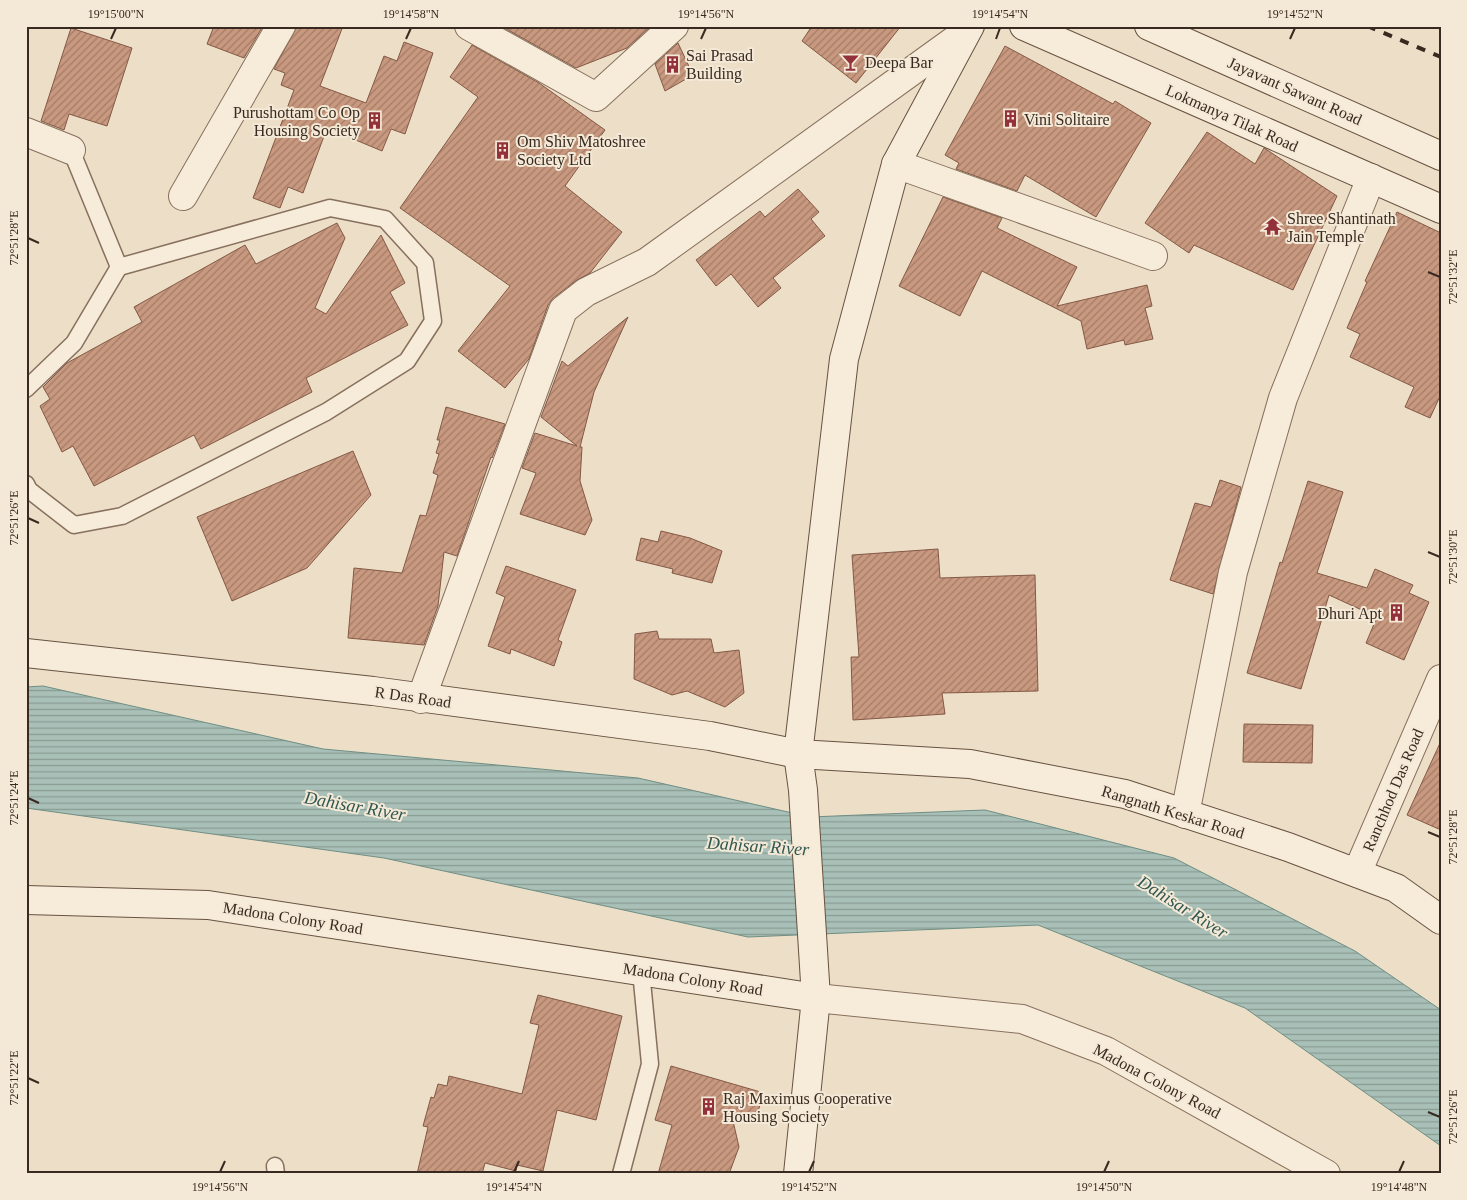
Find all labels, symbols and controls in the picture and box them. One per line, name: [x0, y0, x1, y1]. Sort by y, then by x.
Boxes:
text: 19°15'00"N: [88, 7, 145, 21]
text: 19°14'58"N: [383, 7, 440, 21]
text: 19°14'56"N: [678, 7, 735, 21]
text: 19°14'54"N: [972, 7, 1029, 21]
text: 19°14'52"N: [1267, 7, 1324, 21]
place label: Sai Prasad Building: [686, 47, 753, 83]
bar icon: Deepa Bar: [841, 52, 861, 72]
building icon: Sai Prasad Building: [662, 54, 682, 74]
place label: Deepa Bar: [865, 54, 934, 72]
street label: Jayavant Sawant Road: [1225, 54, 1365, 129]
street label: Lokmanya Tilak Road: [1163, 81, 1301, 156]
place label: Purushottam Co Op Housing Society: [233, 104, 360, 140]
building icon: Vini Solitaire: [1000, 109, 1020, 129]
building icon: Purushottam Co Op Housing Society: [364, 111, 384, 131]
place label: Vini Solitaire: [1024, 111, 1110, 128]
place label: Om Shiv Matoshree Society Ltd: [517, 133, 646, 169]
building icon: Om Shiv Matoshree Society Ltd: [493, 140, 513, 160]
text: 72°51'28"E: [7, 210, 21, 266]
place label: Shree Shantinath Jain Temple: [1287, 210, 1396, 246]
temple icon: Shree Shantinath Jain Temple: [1263, 217, 1283, 237]
text: 72°51'32"E: [1446, 249, 1460, 305]
text: 72°51'26"E: [7, 490, 21, 546]
text: 72°51'30"E: [1446, 529, 1460, 585]
building icon: Dhuri Apt: [1386, 603, 1406, 623]
place label: Dhuri Apt: [1318, 605, 1383, 623]
street label: R Das Road: [374, 683, 452, 711]
street label: Ranchhod Das Road: [1359, 726, 1427, 854]
text: 72°51'24"E: [7, 770, 21, 826]
street label: Rangnath Keskar Road: [1099, 782, 1246, 843]
water label: Dahisar River: [302, 787, 408, 825]
text: 72°51'28"E: [1446, 809, 1460, 865]
water label: Dahisar River: [705, 832, 811, 860]
water label: Dahisar River: [1133, 871, 1233, 943]
street label: Madona Colony Road: [222, 899, 364, 938]
street label: Madona Colony Road: [622, 960, 764, 999]
street label: Madona Colony Road: [1090, 1040, 1223, 1123]
text: 72°51'22"E: [7, 1050, 21, 1106]
text: 72°51'26"E: [1446, 1089, 1460, 1145]
place label: Raj Maximus Cooperative Housing Society: [723, 1090, 892, 1126]
building icon: Raj Maximus Cooperative Housing Society: [699, 1097, 719, 1117]
text: 19°14'56"N: [192, 1180, 249, 1194]
text: 19°14'54"N: [486, 1180, 543, 1194]
text: 19°14'52"N: [781, 1180, 838, 1194]
text: 19°14'50"N: [1076, 1180, 1133, 1194]
text: 19°14'48"N: [1371, 1180, 1428, 1194]

